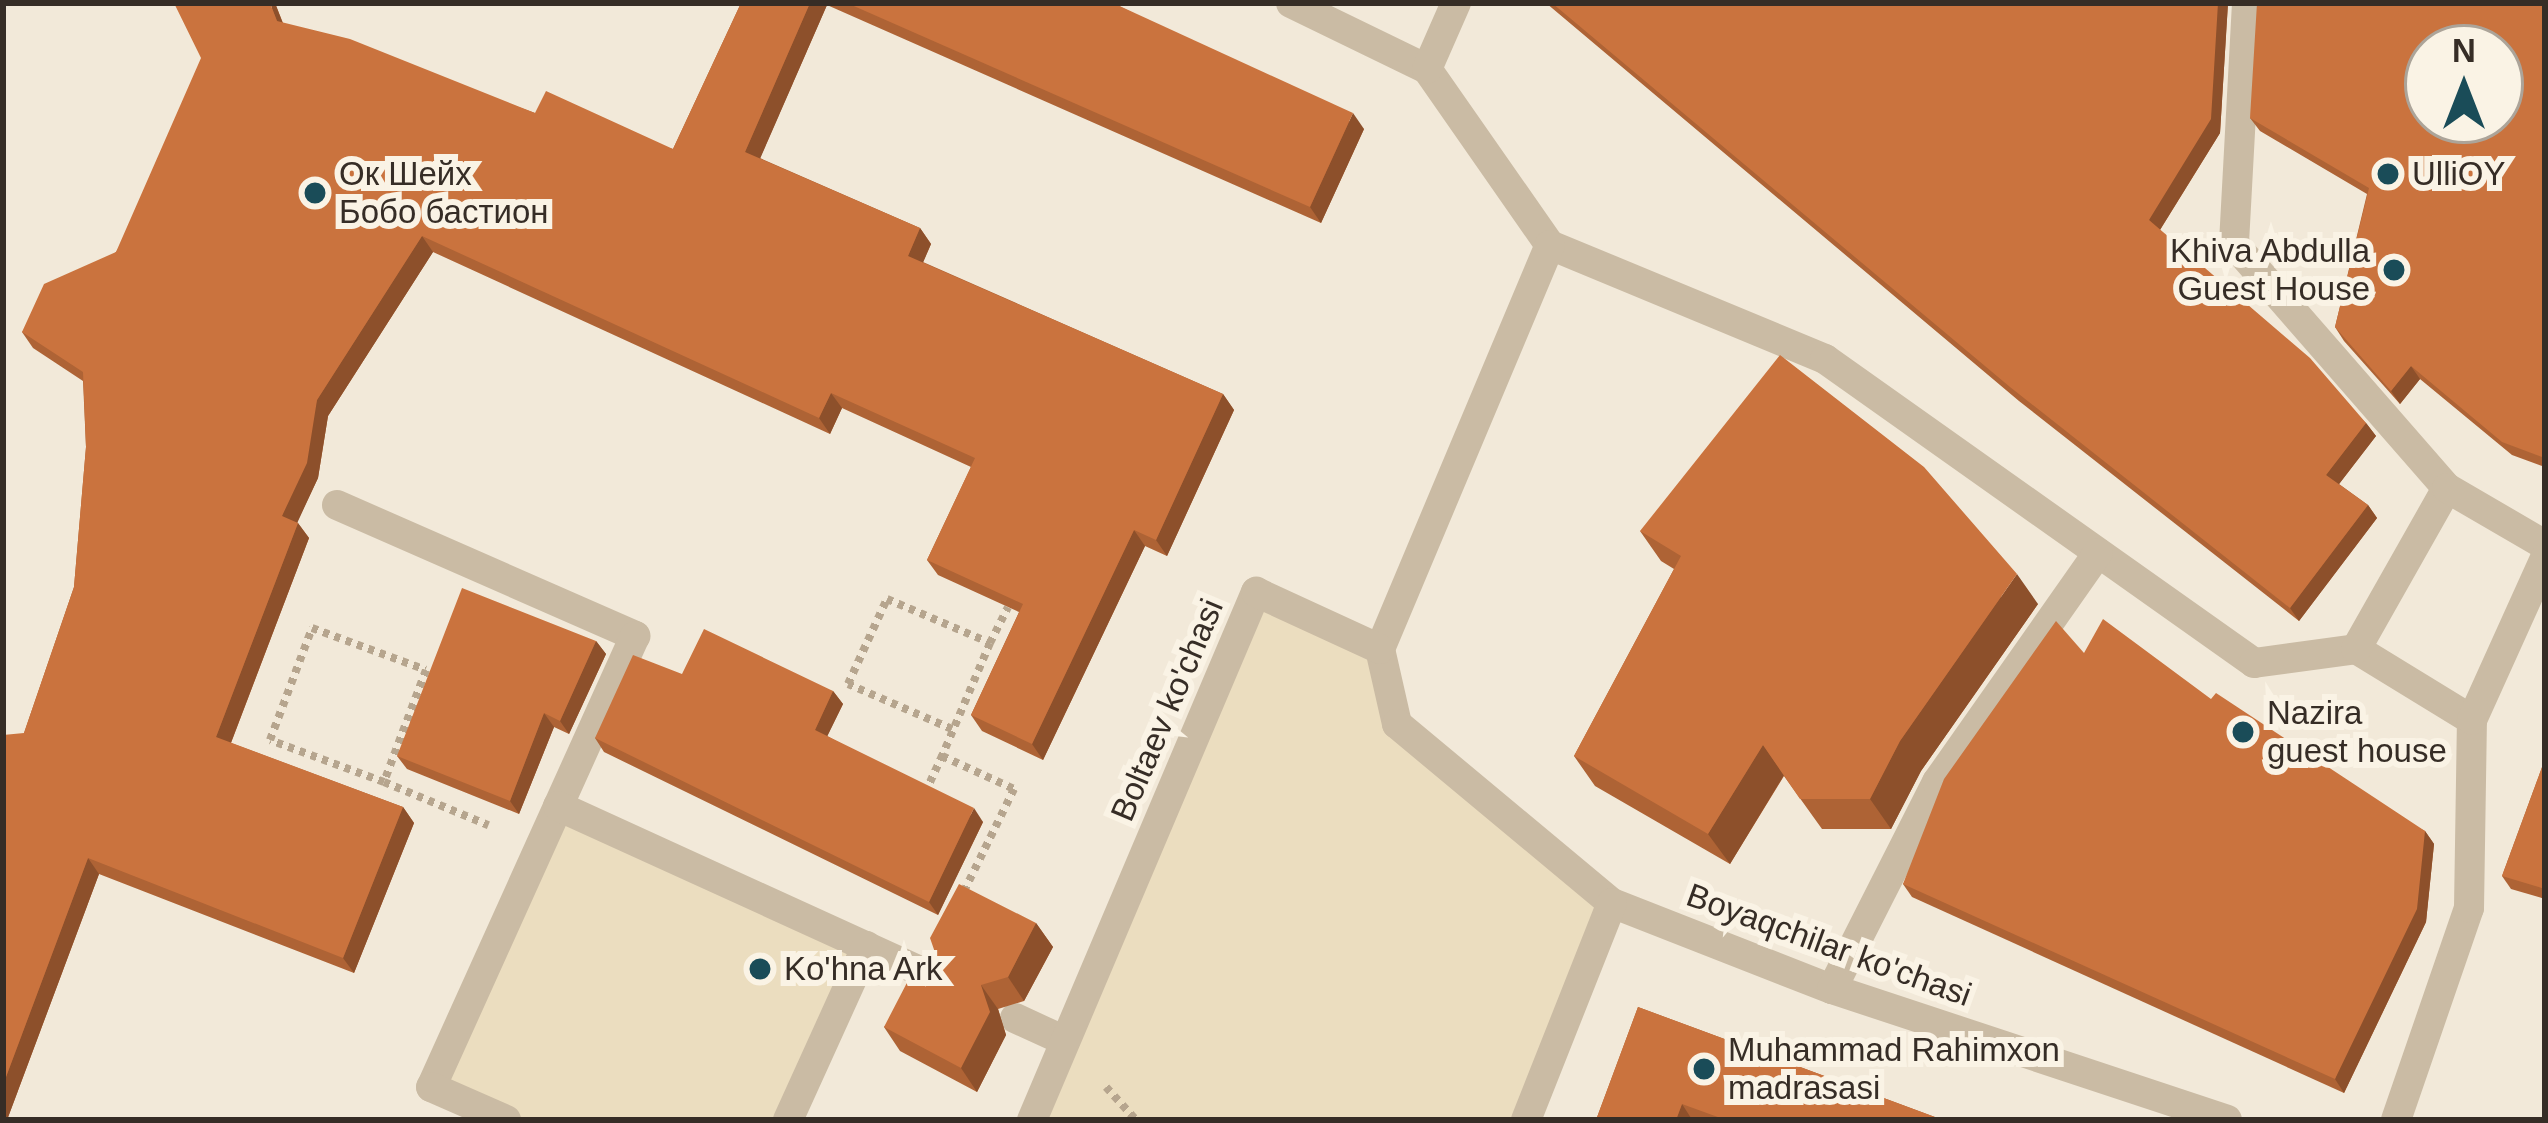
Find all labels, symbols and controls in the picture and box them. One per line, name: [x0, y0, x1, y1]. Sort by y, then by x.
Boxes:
north arrow: [2404, 24, 2524, 144]
text: N: [2452, 32, 2476, 69]
place label: Ок Шейх Бобо бастион: [339, 154, 549, 232]
place label: UlliOY: [2412, 154, 2506, 194]
marker: UlliOY: [2375, 161, 2401, 187]
marker: Ок Шейх Бобо бастион: [302, 180, 328, 206]
place label: Khiva Abdulla Guest House: [2168, 231, 2370, 309]
marker: Khiva Abdulla Guest House: [2381, 257, 2407, 283]
street label: Boltaev ko'chasi: [1102, 593, 1232, 827]
place label: Nazira guest house: [2267, 693, 2447, 771]
marker: Nazira guest house: [2230, 719, 2256, 745]
street label: Boyaqchilar ko'chasi: [1681, 875, 1977, 1015]
place label: Ko'hna Ark: [784, 949, 944, 989]
marker: Ko'hna Ark: [747, 956, 773, 982]
place label: Muhammad Rahimxon madrasasi: [1728, 1030, 2060, 1108]
marker: Muhammad Rahimxon madrasasi: [1691, 1056, 1717, 1082]

